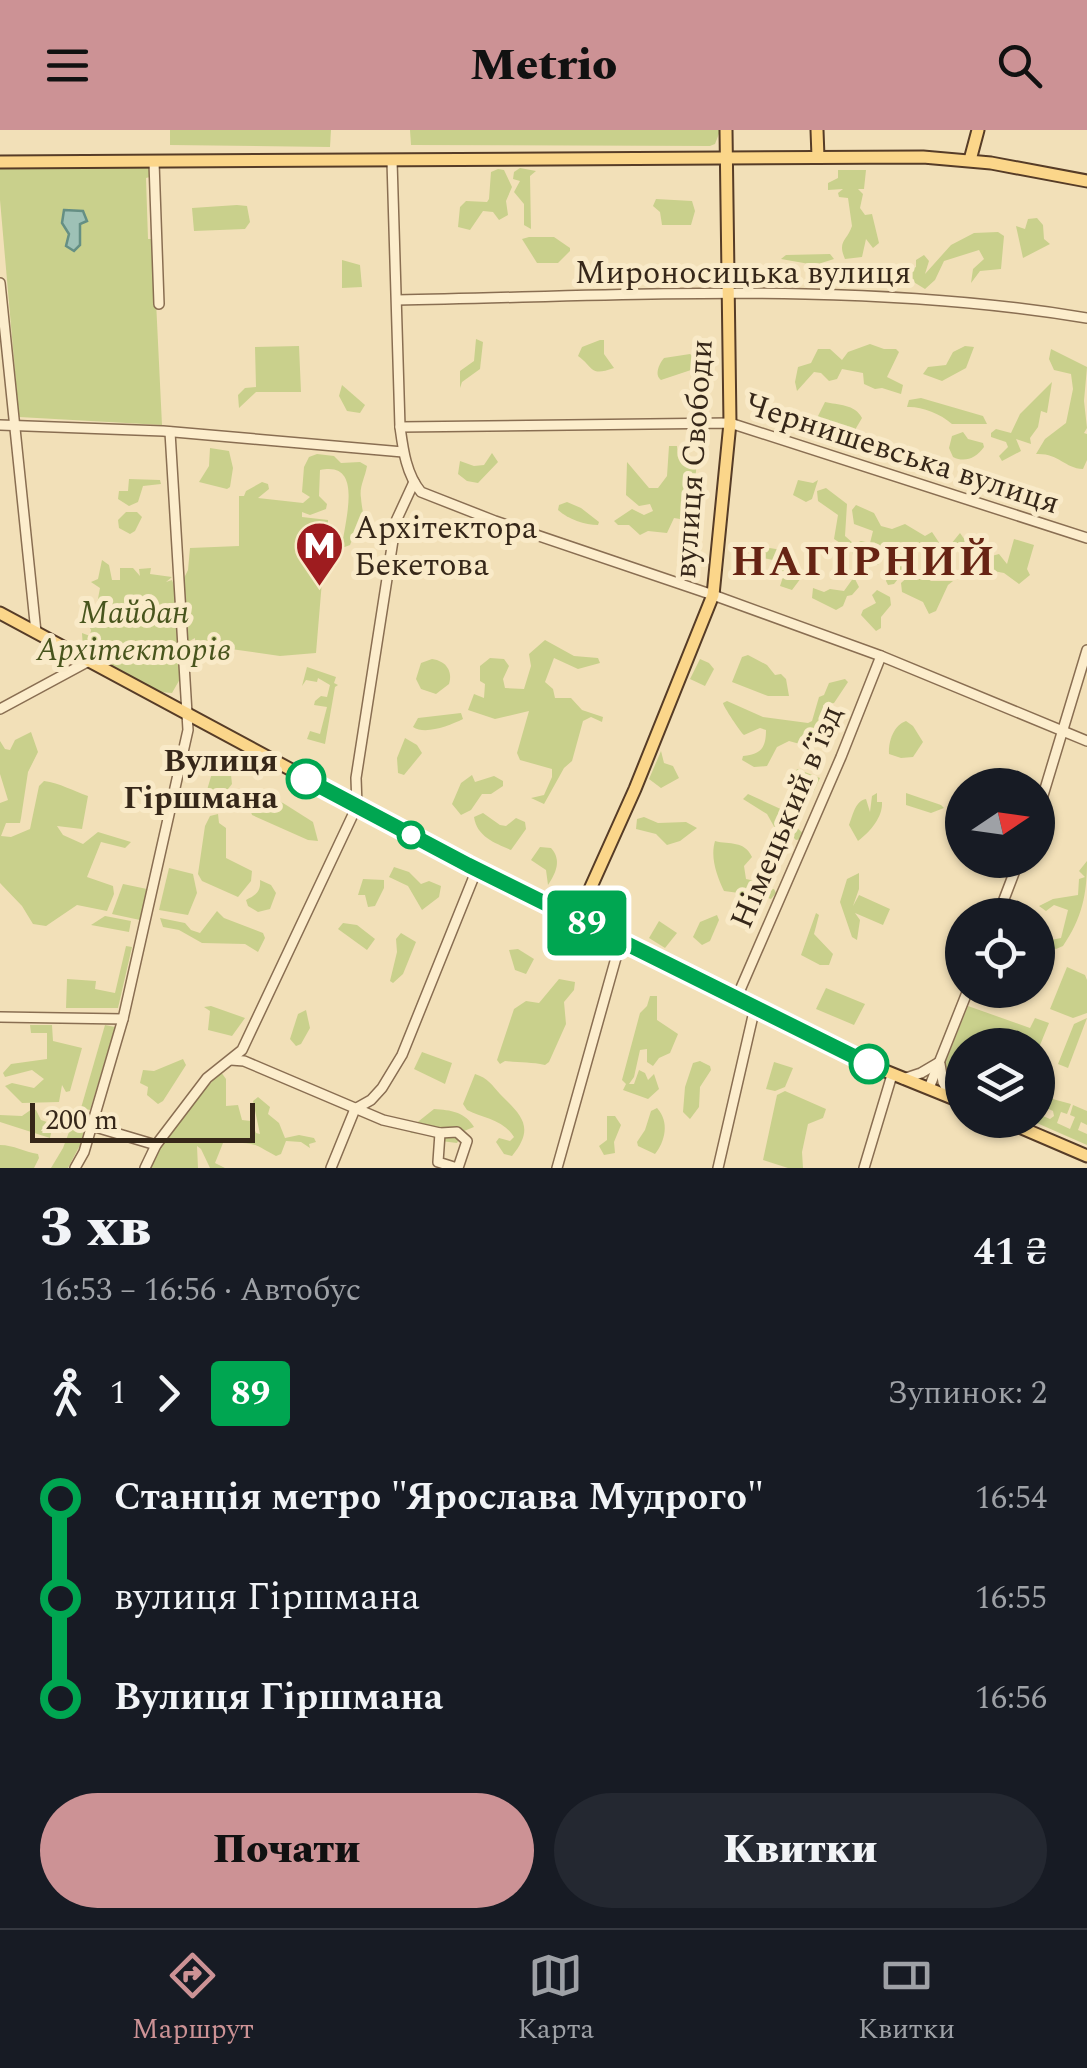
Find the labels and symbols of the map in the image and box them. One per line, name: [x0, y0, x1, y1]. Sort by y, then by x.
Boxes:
street label: Мироносицька вулиця: [575, 249, 911, 298]
street label: вулиця Свободи: [661, 338, 727, 580]
street label: Чернишевська вулиця: [738, 380, 1066, 528]
place label: Архітектора Бекетова: [354, 504, 538, 590]
metro station icon: Архітектора Бекетова: [293, 520, 345, 588]
district label: НАГІРНИЙ: [731, 531, 997, 594]
park label: Майдан Архітекторів: [35, 589, 232, 675]
street label: Німецький в’їзд: [718, 698, 856, 936]
place label: Вулиця Гіршмана: [123, 737, 279, 823]
marker: Вулиця Гіршмана: [287, 760, 325, 798]
north arrow: [945, 768, 1055, 878]
unlabelled marker: [398, 822, 424, 848]
line badge: 89: [542, 890, 632, 956]
unlabelled marker: [850, 1045, 888, 1083]
scale bar: [30, 1098, 255, 1143]

